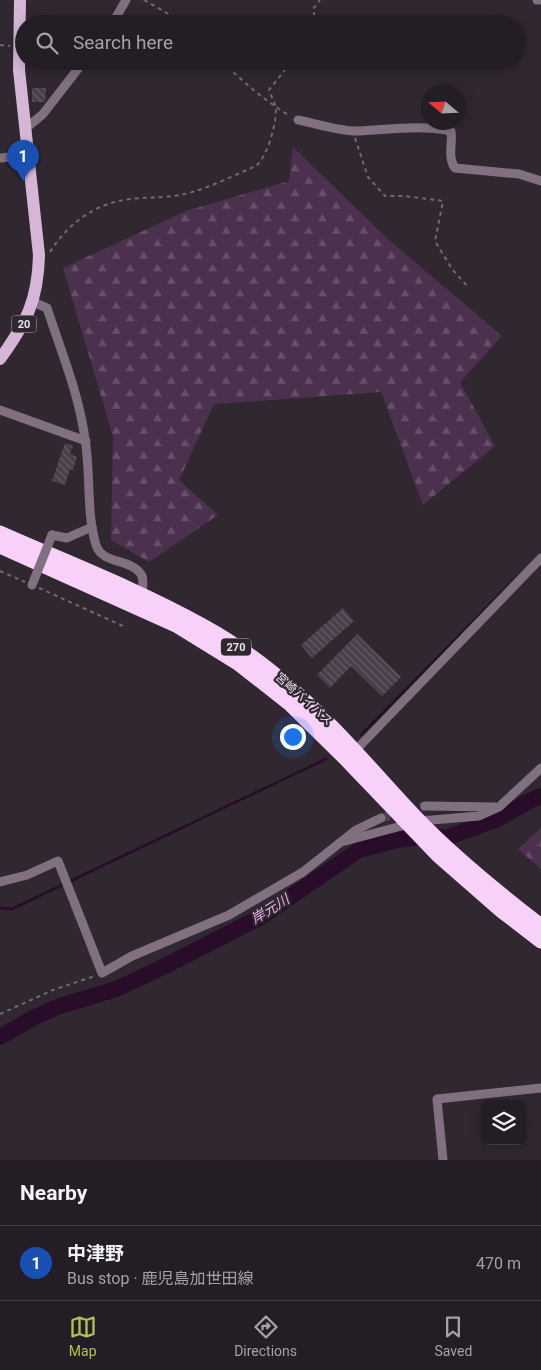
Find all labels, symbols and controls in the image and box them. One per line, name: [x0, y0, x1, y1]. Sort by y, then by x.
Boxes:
search box: [15, 15, 526, 70]
icon: search: [33, 29, 61, 57]
text: Search here: [73, 31, 173, 54]
north arrow: [421, 85, 466, 130]
pin: 1: [7, 140, 39, 181]
road number: 20: [12, 316, 36, 332]
road number: 270: [221, 638, 251, 656]
street label: 宮崎バイパス: [273, 670, 335, 728]
your location: [280, 724, 306, 750]
water label: 岸元川: [248, 890, 294, 927]
map controls: [481, 1100, 526, 1145]
button: layers: [481, 1100, 526, 1145]
text: Nearby: [20, 1181, 87, 1205]
text: 中津野: [67, 1242, 124, 1265]
text: 1: [31, 1254, 41, 1273]
text: 470 m: [476, 1254, 521, 1273]
text: Bus stop · 鹿児島加世田線: [67, 1269, 254, 1288]
tab: Map: [69, 1313, 97, 1359]
tab: Directions: [234, 1313, 297, 1359]
tab: Saved: [434, 1313, 472, 1359]

